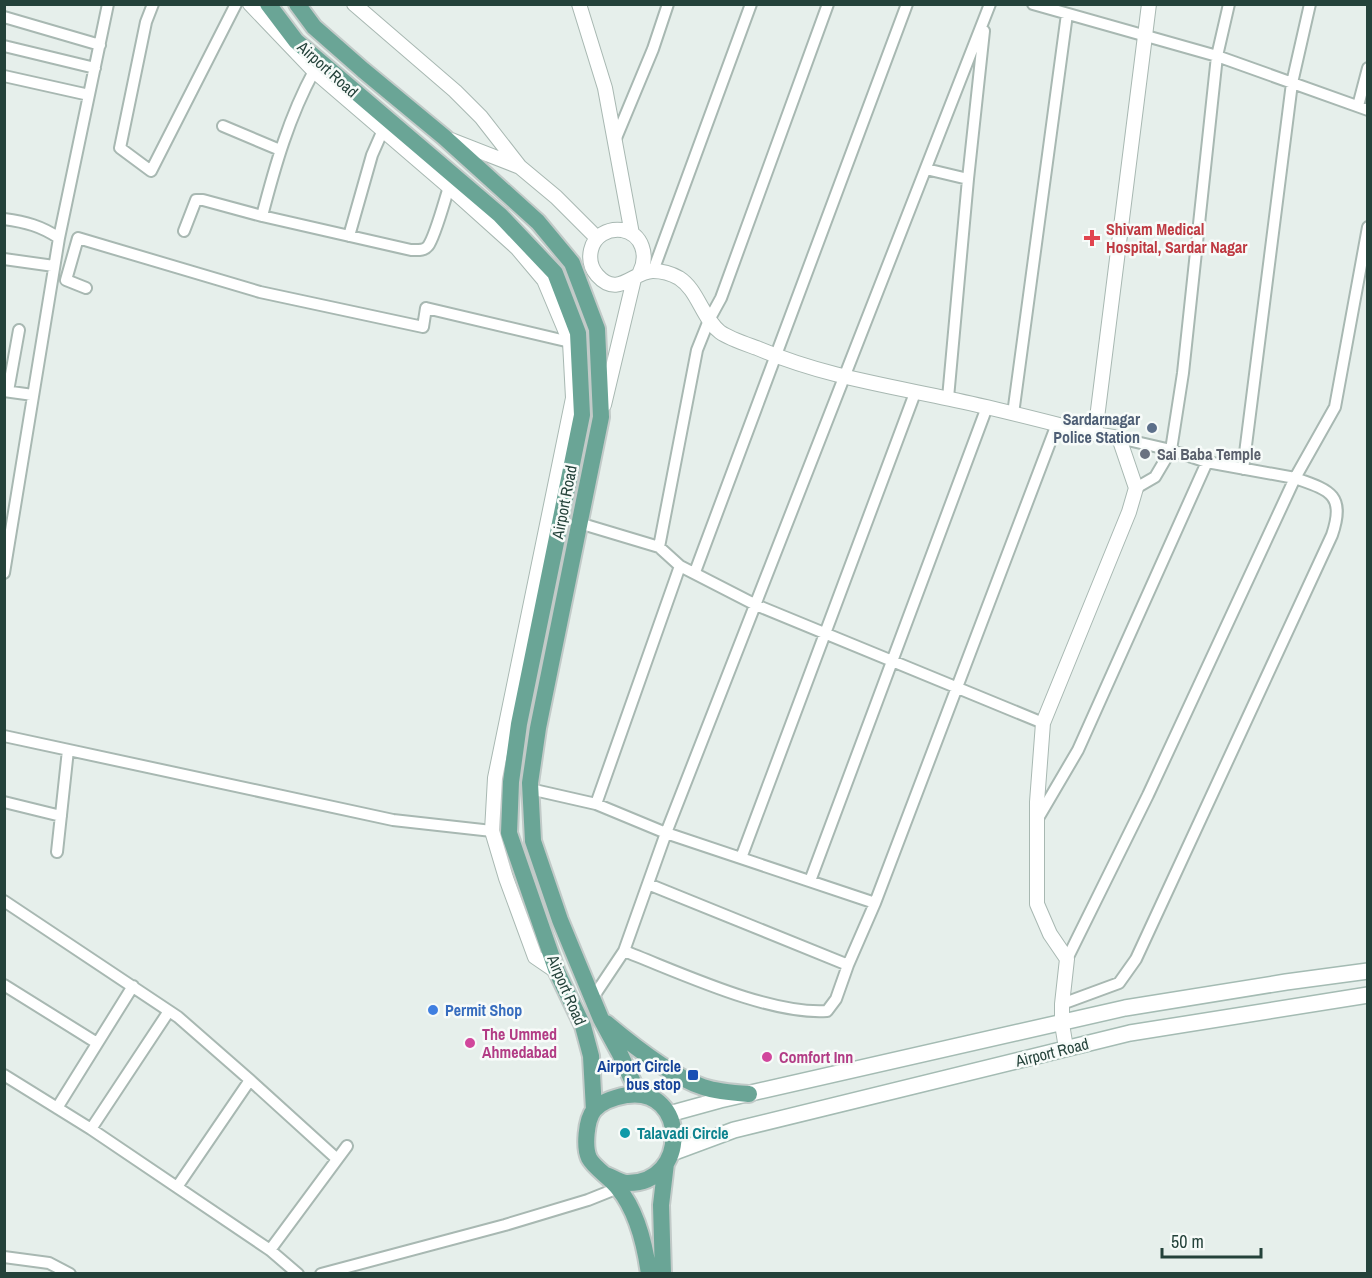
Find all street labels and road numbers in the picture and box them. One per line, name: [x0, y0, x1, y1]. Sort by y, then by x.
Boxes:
street label: Airport Road: [292, 35, 363, 102]
street label: Airport Road: [546, 463, 582, 542]
street label: Airport Road: [542, 951, 592, 1029]
street label: Airport Road: [1012, 1032, 1091, 1072]

